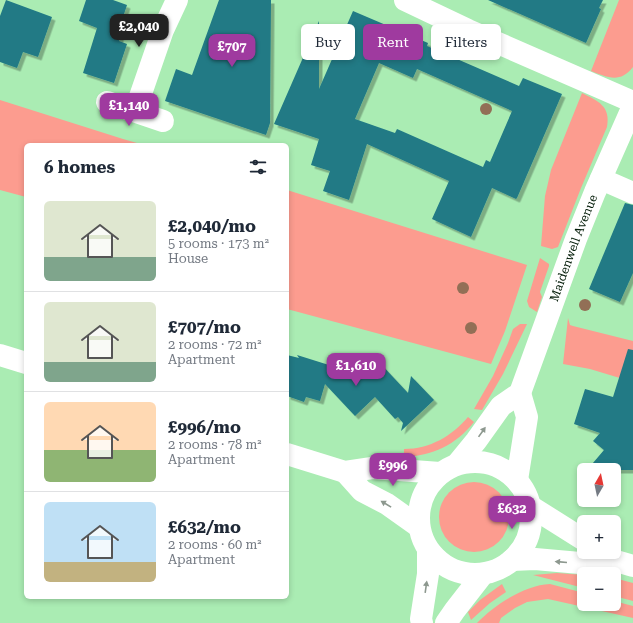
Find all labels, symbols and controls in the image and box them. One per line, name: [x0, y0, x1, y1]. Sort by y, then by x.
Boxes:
pin: £2,040: [106, 14, 172, 48]
text: £2,040: [119, 19, 159, 34]
chip: Buy: [301, 24, 355, 60]
chip: Rent: [363, 24, 423, 60]
chip: Filters: [431, 24, 501, 60]
pin: £707: [208, 34, 256, 68]
text: £707: [217, 39, 247, 54]
pin: £1,140: [96, 93, 162, 127]
text: £1,140: [109, 98, 149, 113]
icon: filters: [247, 156, 269, 178]
text: 6 homes: [44, 157, 115, 177]
street label: Maidenwell Avenue: [547, 192, 600, 303]
text: £2,040/mo: [168, 216, 256, 236]
icon: home: [76, 217, 124, 265]
text: 5 rooms · 173 m²: [168, 236, 269, 251]
text: House: [168, 251, 208, 266]
text: £707/mo: [168, 317, 241, 337]
icon: home: [76, 318, 124, 366]
text: 2 rooms · 72 m²: [168, 337, 262, 352]
text: Apartment: [168, 352, 235, 367]
pin: £1,610: [323, 353, 389, 387]
text: £1,610: [336, 358, 376, 373]
text: £996/mo: [168, 417, 241, 437]
icon: home: [76, 418, 124, 466]
one-way arrow: [478, 427, 486, 438]
text: 2 rooms · 78 m²: [168, 437, 262, 452]
text: Apartment: [168, 452, 235, 467]
pin: £996: [369, 453, 417, 487]
text: £996: [378, 458, 408, 473]
north arrow: [577, 463, 621, 507]
map controls: [577, 463, 621, 611]
pin: £632: [488, 496, 536, 530]
one-way arrow: [380, 501, 392, 508]
text: £632: [497, 501, 527, 516]
button: +: [577, 515, 621, 559]
text: £632/mo: [168, 517, 241, 537]
icon: home: [76, 518, 124, 566]
text: 2 rooms · 60 m²: [168, 537, 262, 552]
text: Apartment: [168, 552, 235, 567]
one-way arrow: [555, 558, 567, 565]
button: −: [577, 567, 621, 611]
one-way arrow: [423, 581, 429, 593]

